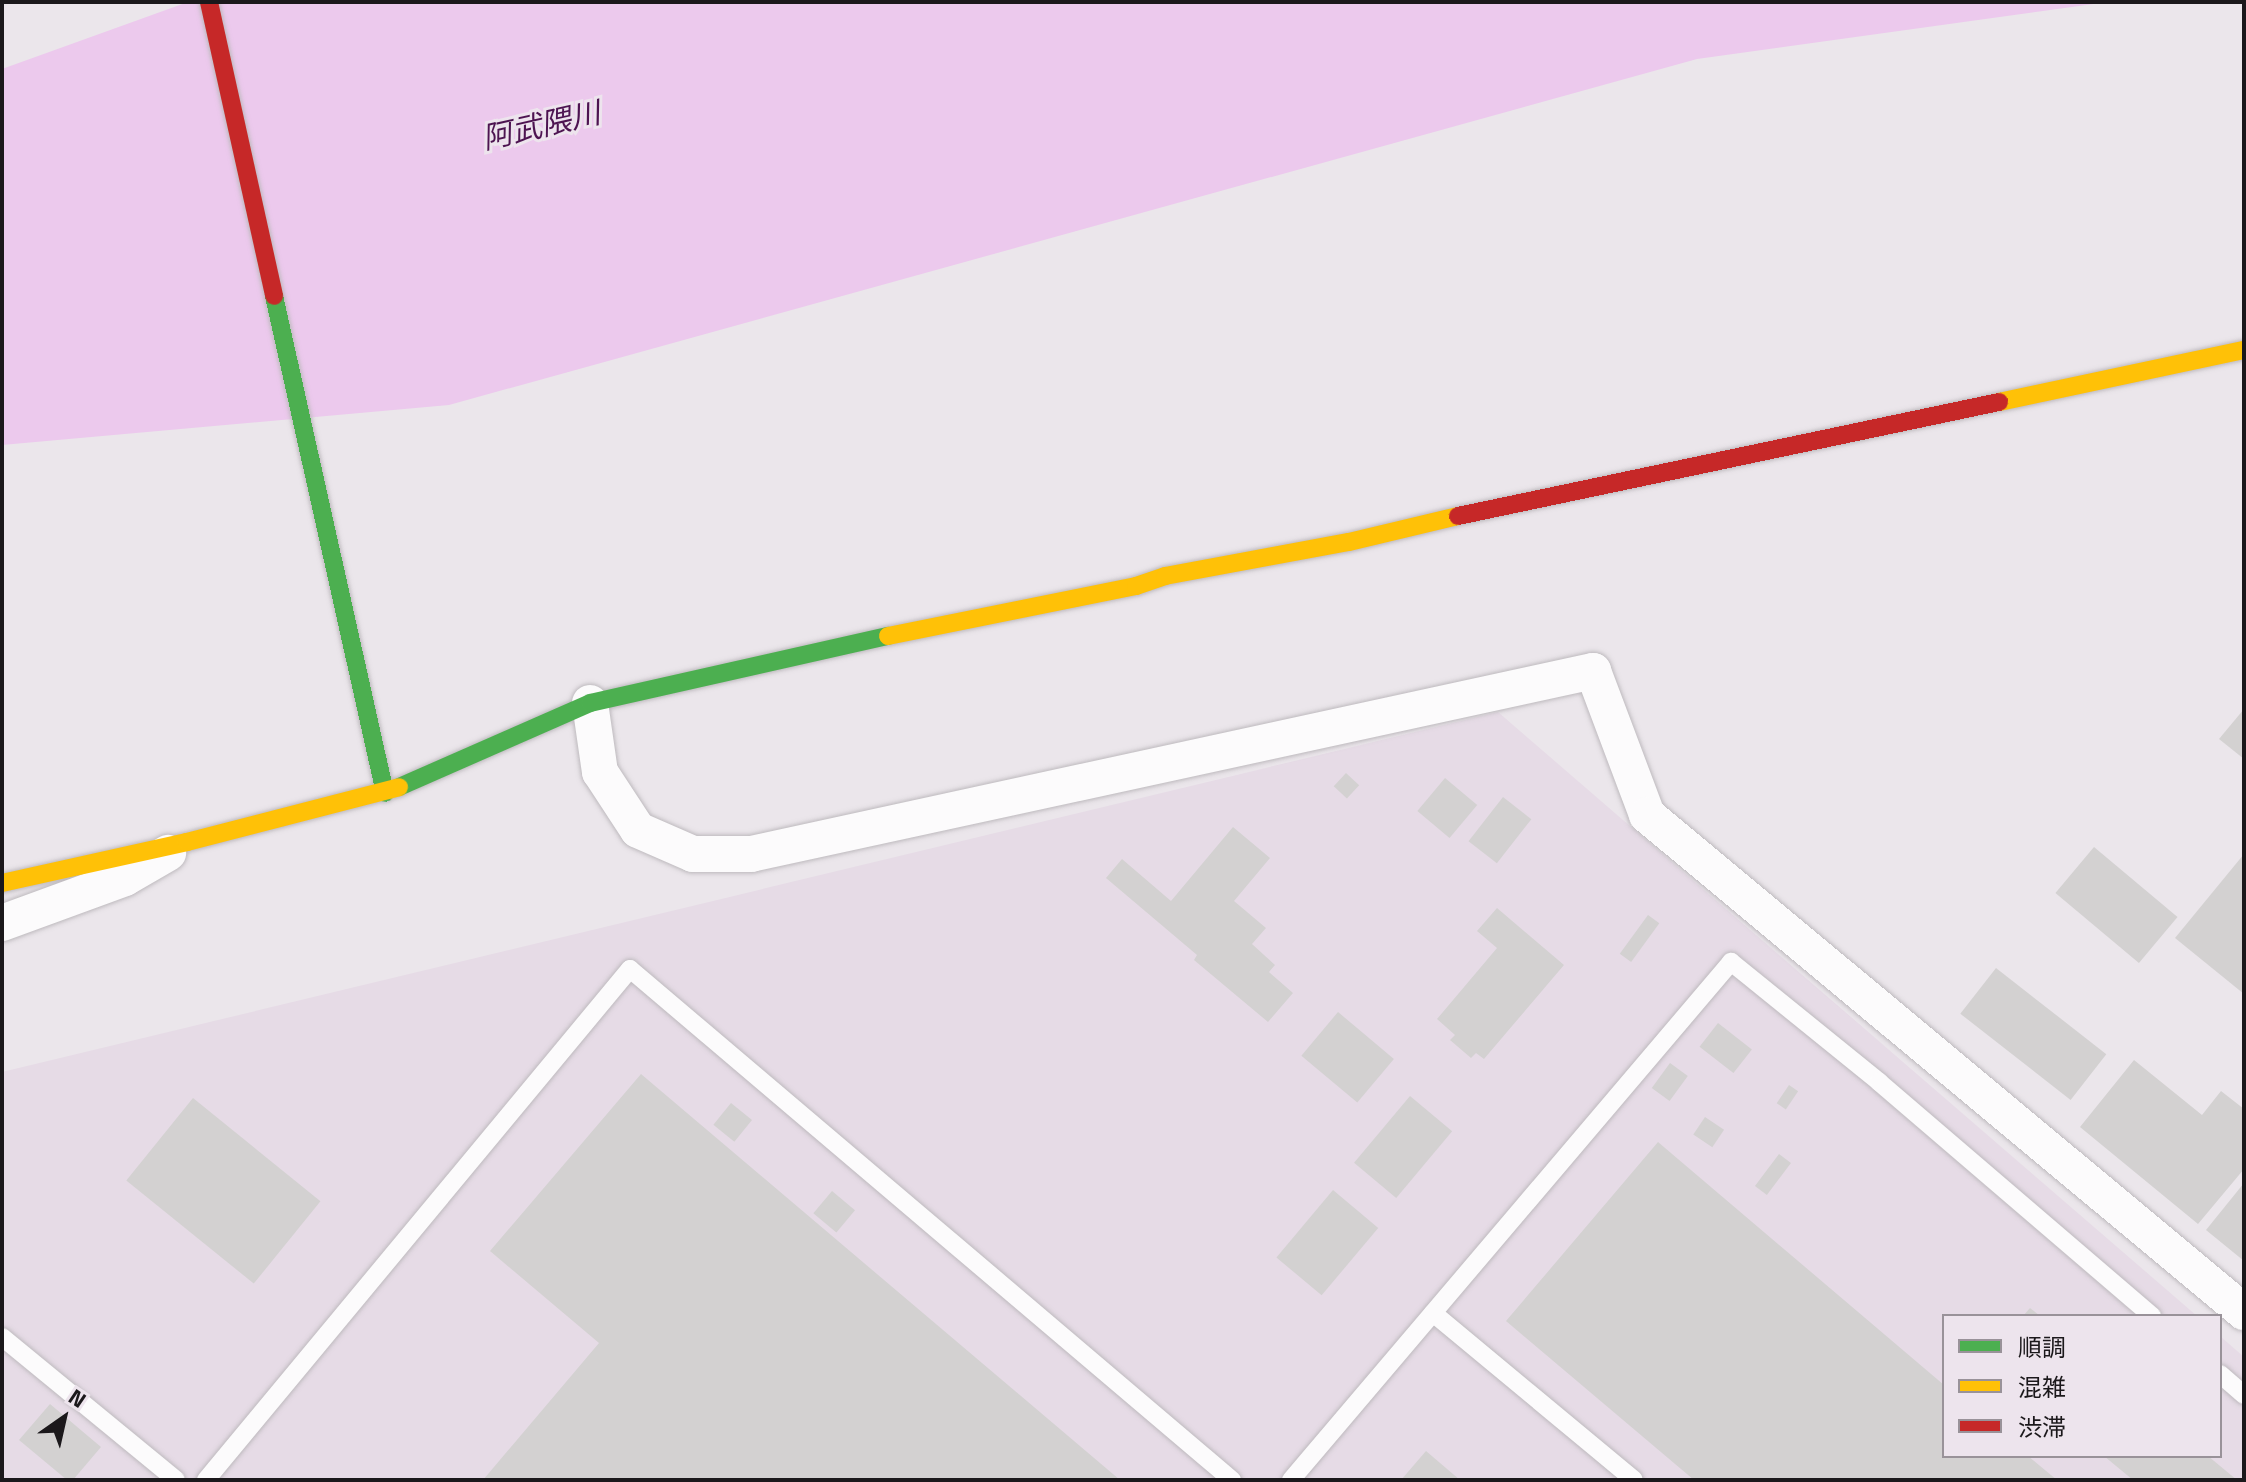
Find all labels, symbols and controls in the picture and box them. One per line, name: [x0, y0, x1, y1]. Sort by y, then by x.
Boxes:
water label: 阿武隈川: [478, 94, 604, 156]
legend: [1942, 1314, 2222, 1458]
text: 順調: [2018, 1329, 2066, 1365]
text: 混雑: [2018, 1369, 2066, 1405]
north arrow: [24, 1378, 104, 1458]
text: N: [62, 1380, 93, 1416]
text: 渋滞: [2018, 1409, 2066, 1445]

